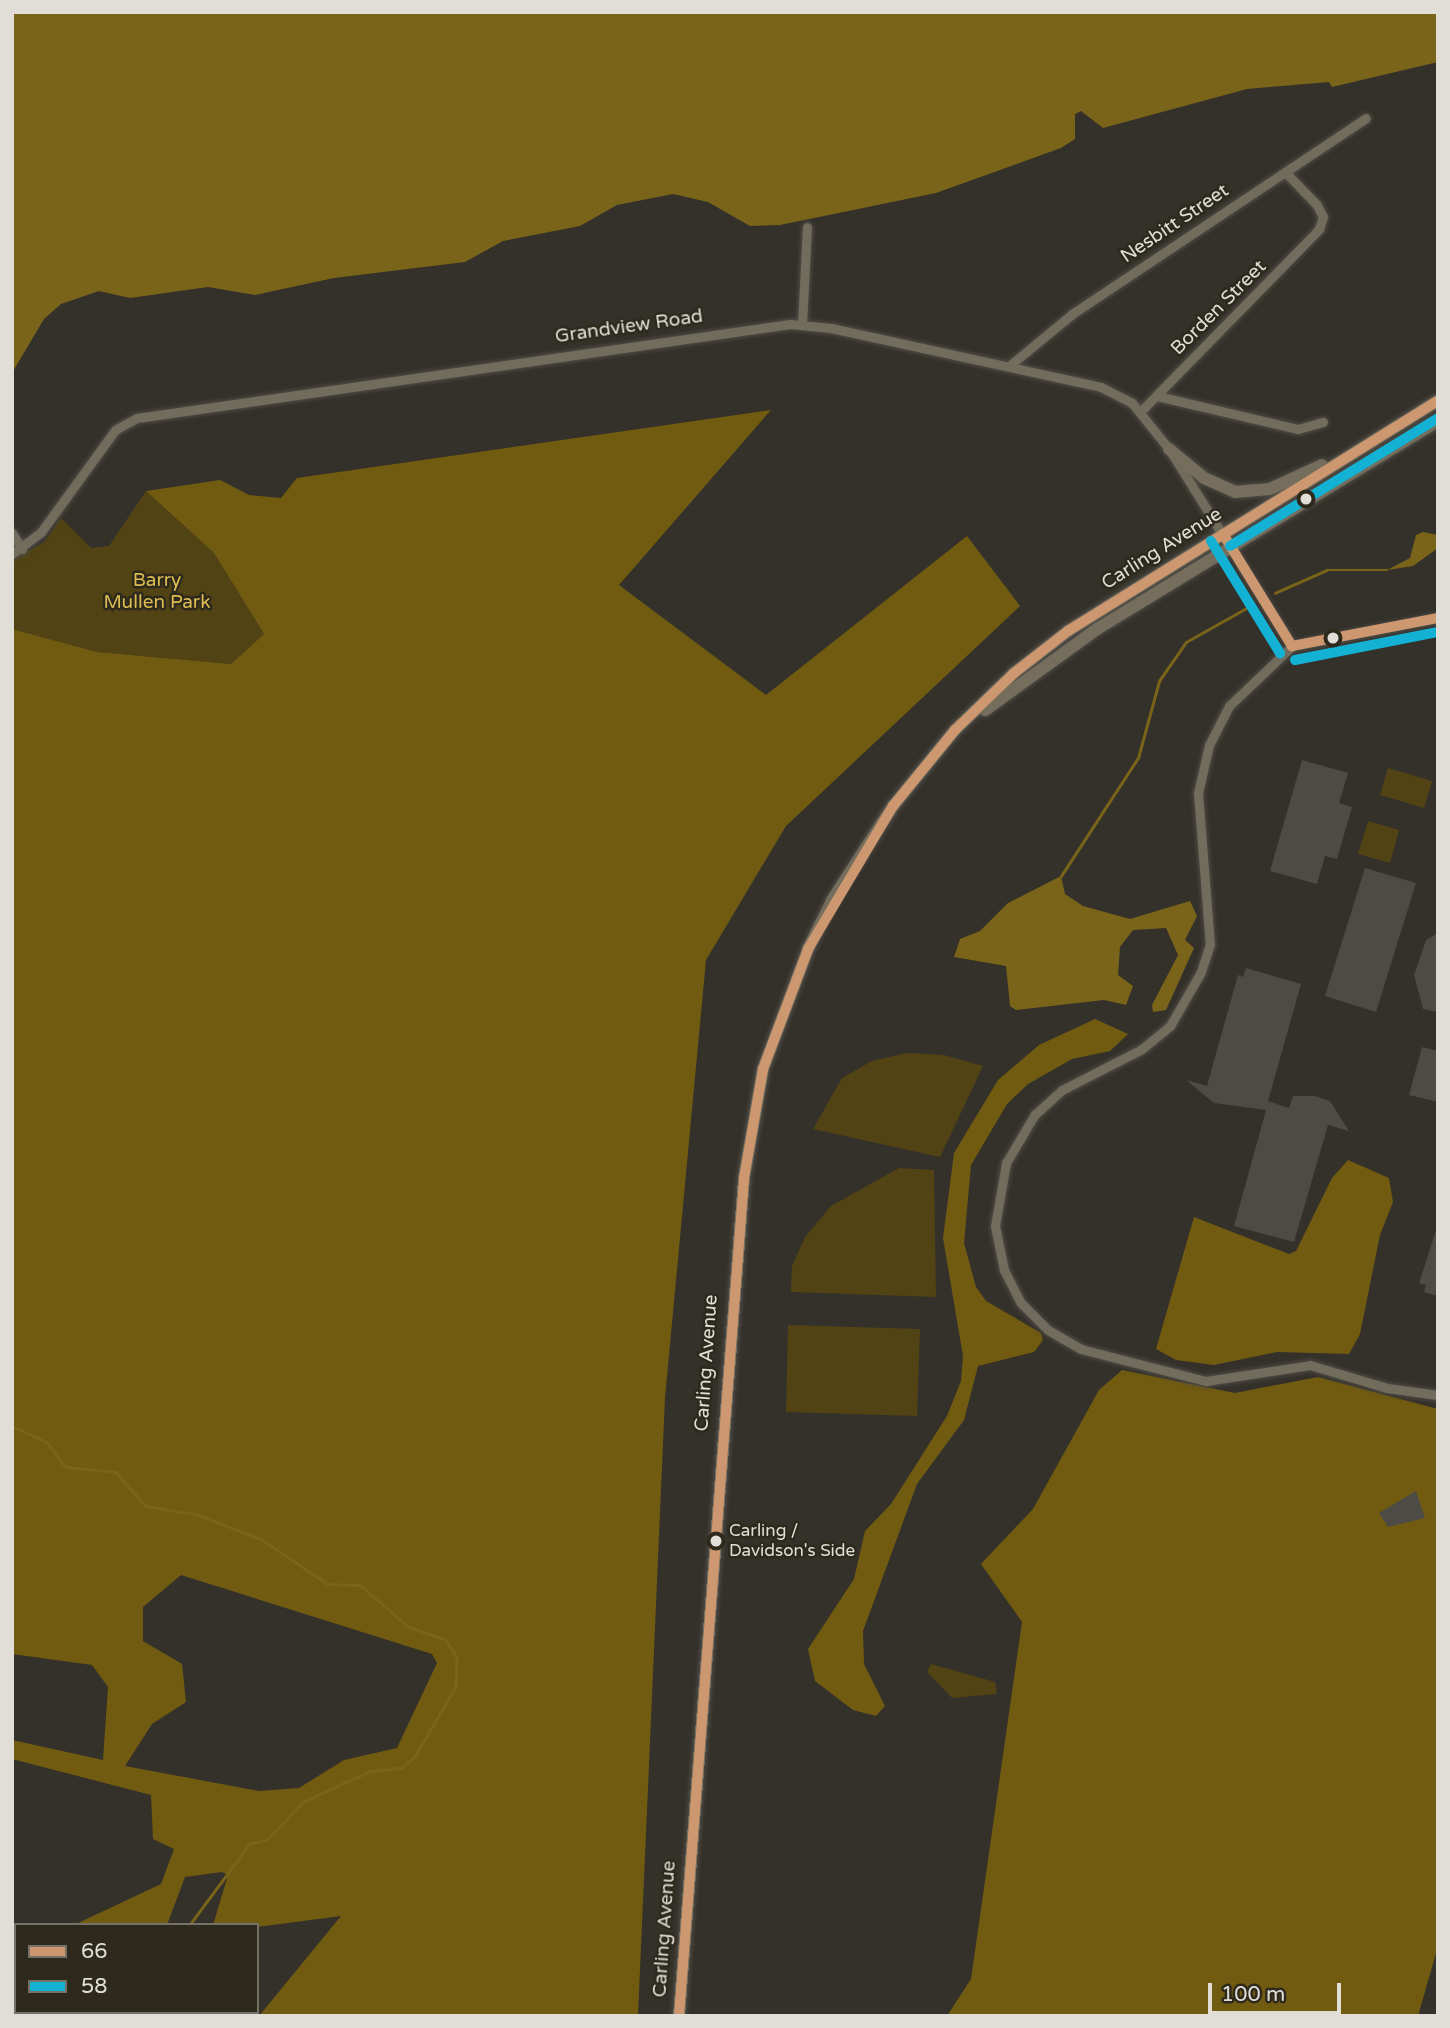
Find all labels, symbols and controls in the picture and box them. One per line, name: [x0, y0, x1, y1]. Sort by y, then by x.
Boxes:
street label: Nesbitt Street: [1117, 180, 1233, 268]
street label: Borden Street: [1167, 256, 1271, 360]
street label: Grandview Road: [554, 305, 704, 349]
unlabelled marker: [1299, 492, 1313, 506]
street label: Carling Avenue: [1098, 503, 1226, 595]
park label: Barry Mullen Park: [104, 570, 210, 614]
unlabelled marker: [1326, 631, 1340, 645]
street label: Carling Avenue: [691, 1294, 723, 1432]
place label: Carling / Davidson's Side: [729, 1521, 855, 1561]
marker: Carling / Davidson's Side: [709, 1534, 723, 1548]
street label: Carling Avenue: [649, 1860, 681, 1998]
legend: [14, 1923, 259, 2014]
text: 66: [81, 1939, 107, 1964]
scale bar: [1212, 1968, 1345, 2012]
text: 58: [81, 1974, 107, 1999]
text: 100 m: [1221, 1982, 1285, 2007]

